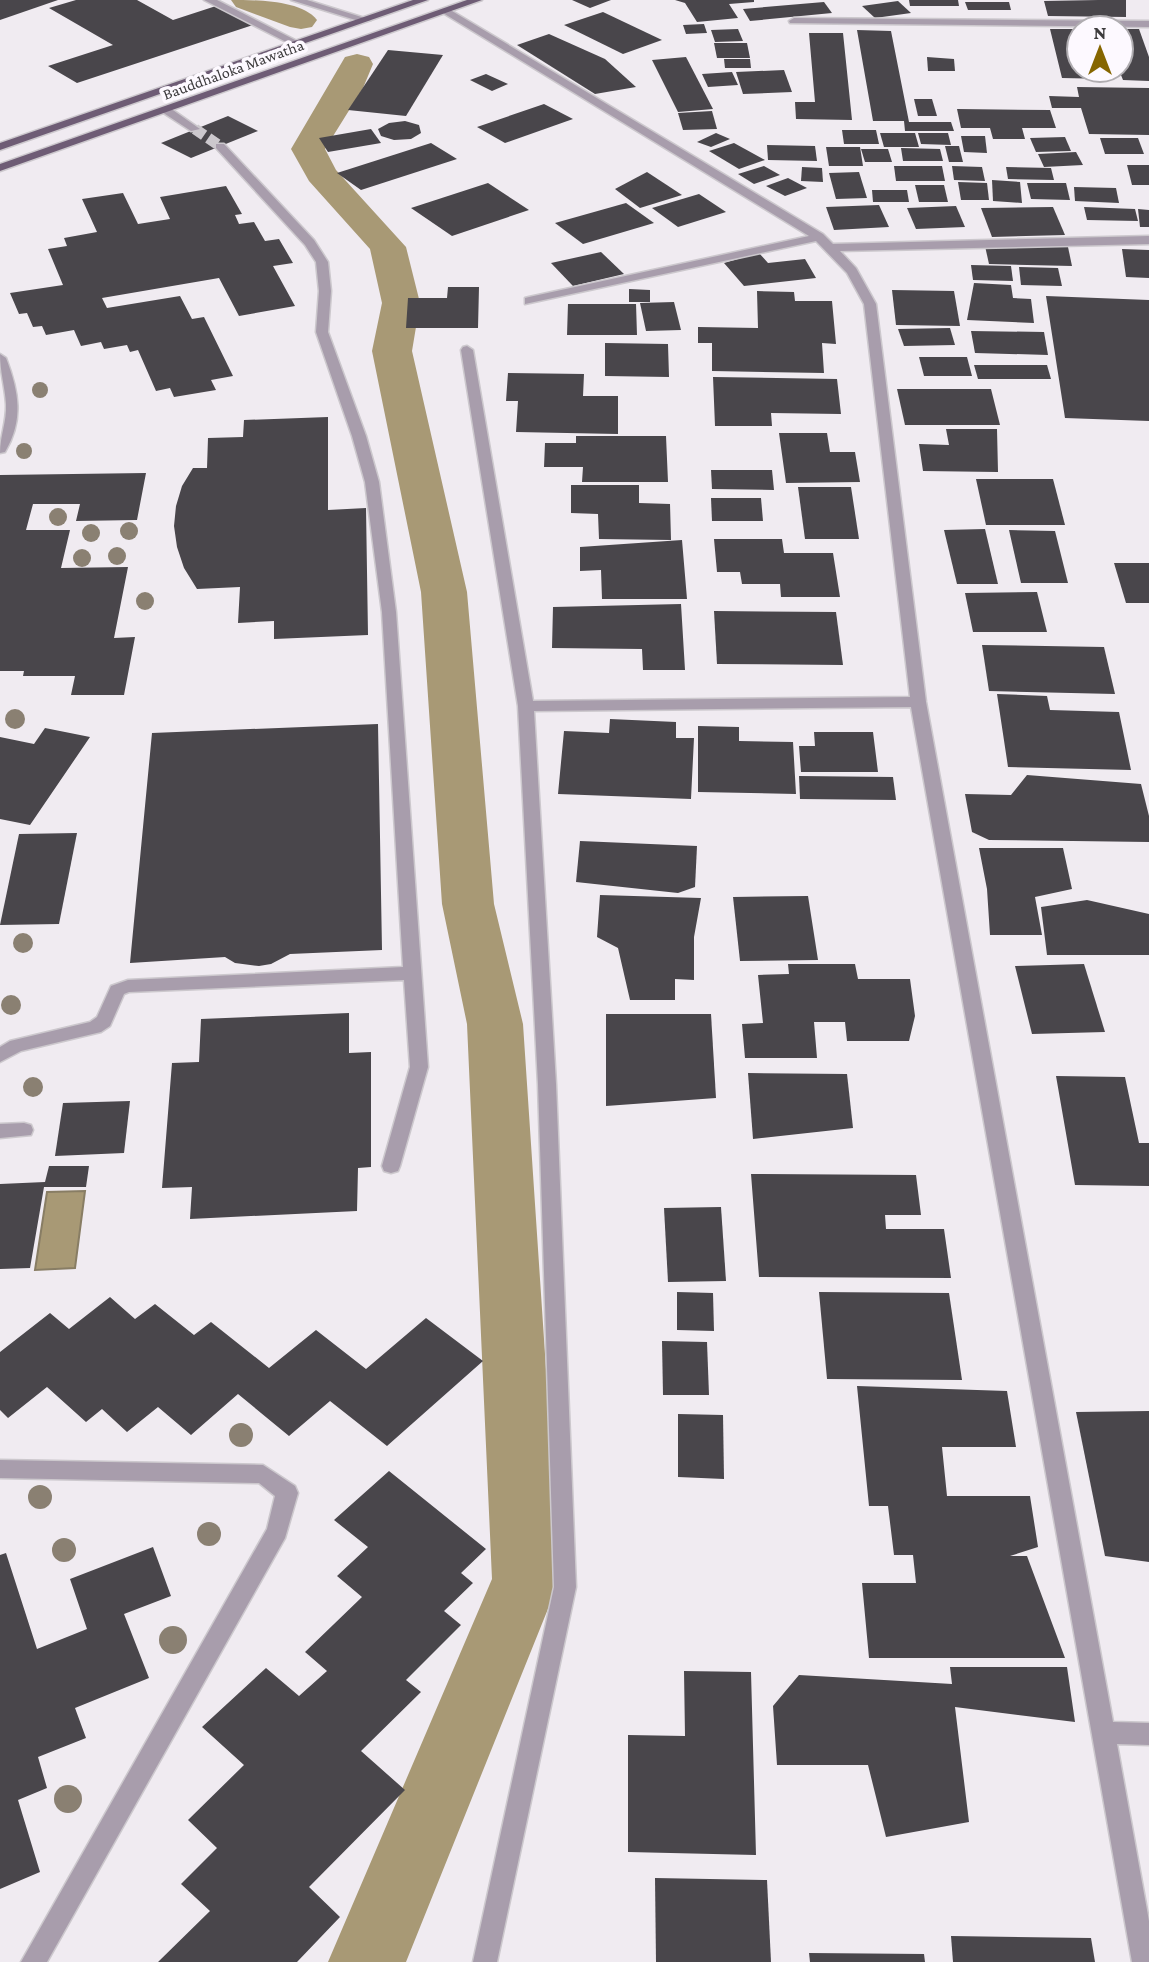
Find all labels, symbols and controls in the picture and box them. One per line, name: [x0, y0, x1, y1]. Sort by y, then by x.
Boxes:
north arrow: [1065, 14, 1135, 84]
text: N: [1094, 22, 1107, 43]
street label: Bauddhaloka Mawatha: [160, 36, 306, 103]

